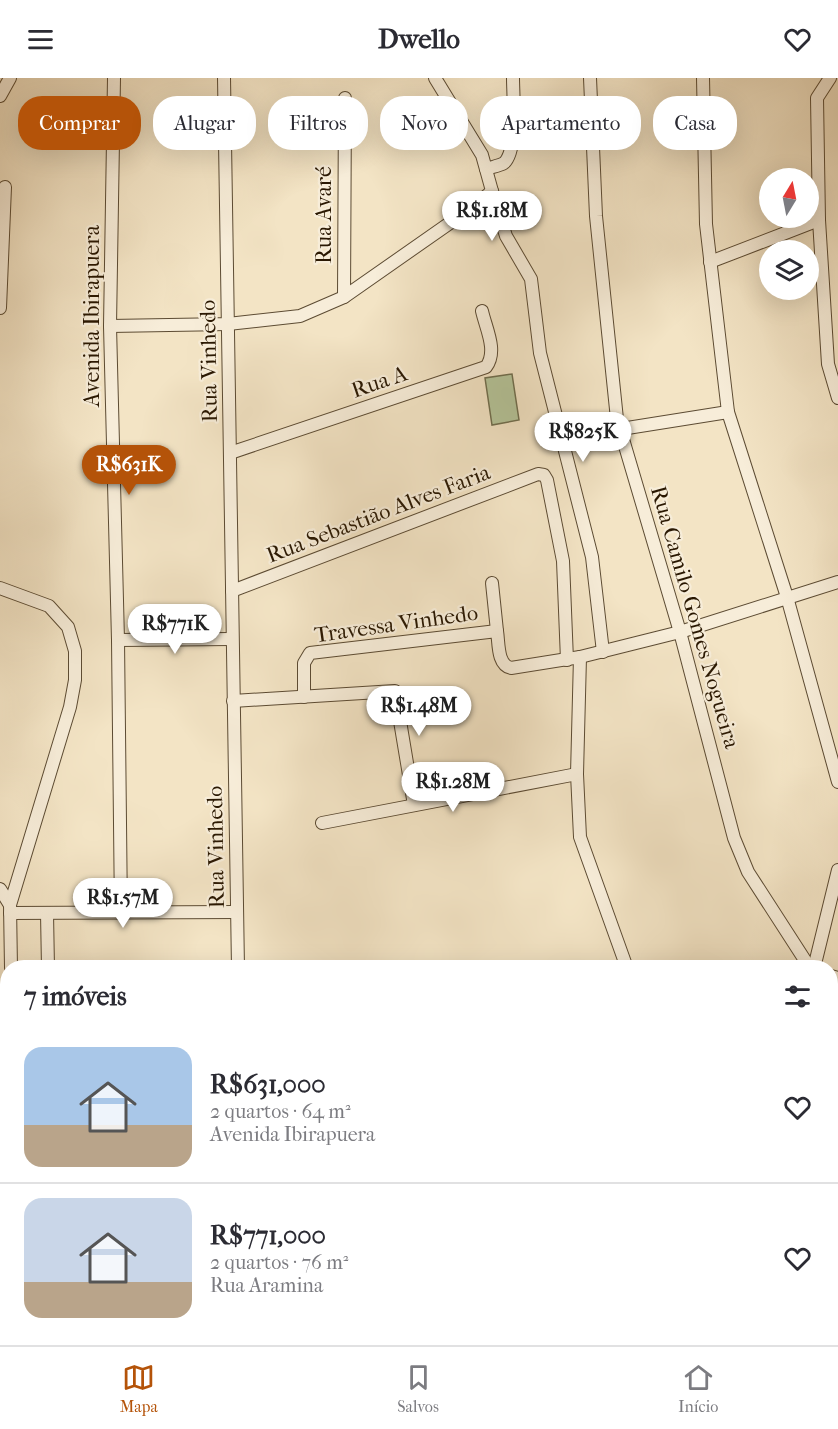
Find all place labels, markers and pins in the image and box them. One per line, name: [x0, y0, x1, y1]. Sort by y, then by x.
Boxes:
pin: R$1.18M: [437, 191, 547, 242]
pin: R$825K: [534, 412, 632, 463]
pin: R$631K: [80, 445, 178, 496]
pin: R$771K: [126, 604, 224, 655]
pin: R$1.48M: [364, 686, 474, 737]
pin: R$1.28M: [398, 762, 508, 813]
pin: R$1.57M: [68, 878, 178, 929]

